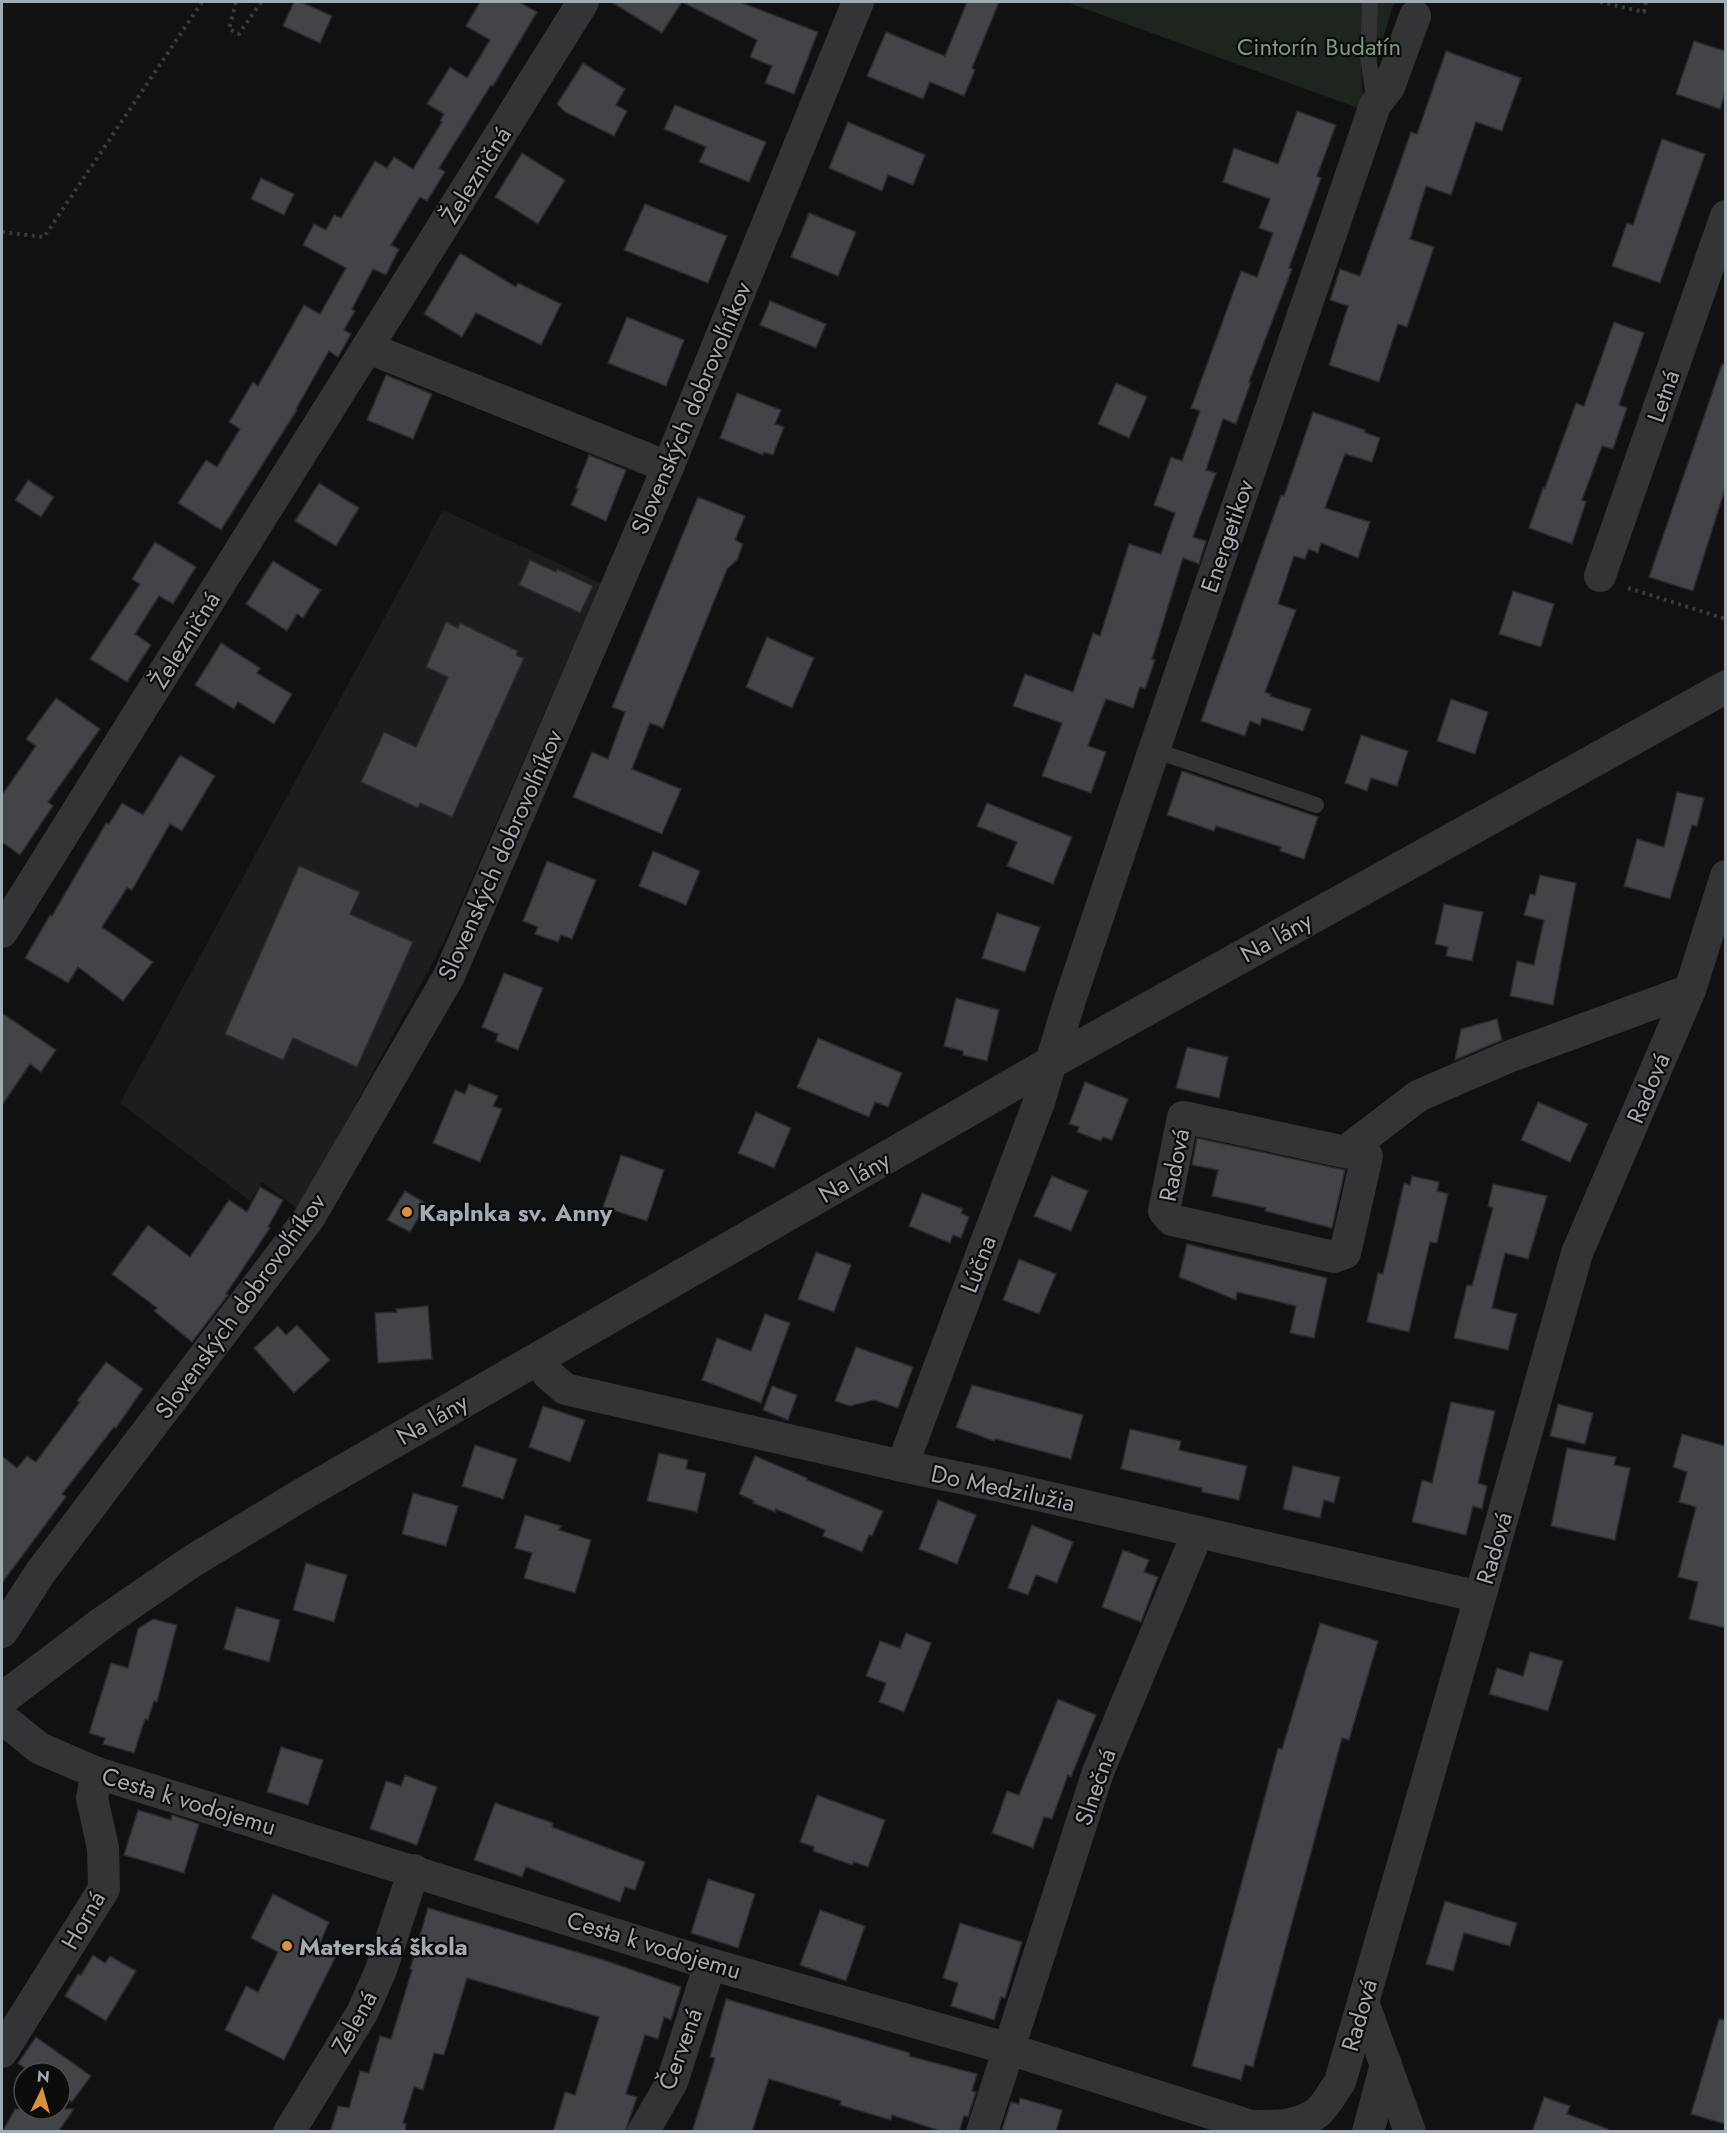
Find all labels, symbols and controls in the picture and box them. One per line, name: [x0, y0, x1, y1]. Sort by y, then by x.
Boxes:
park label: Cintorín Budatín: [1237, 29, 1401, 64]
street label: Železničná: [432, 120, 520, 230]
street label: Slovenských dobrovoľníkov: [622, 276, 760, 540]
street label: Letná: [1638, 365, 1688, 427]
street label: Energetikov: [1191, 474, 1263, 597]
street label: Železničná: [141, 585, 229, 695]
street label: Slovenských dobrovoľníkov: [429, 724, 571, 986]
street label: Na lány: [1234, 903, 1319, 971]
street label: Radová: [1618, 1047, 1678, 1129]
street label: Radová: [1150, 1126, 1198, 1204]
street label: Na lány: [812, 1142, 897, 1212]
street label: Slovenských dobrovoľníkov: [146, 1186, 334, 1426]
place label: Kaplnka sv. Anny: [419, 1195, 613, 1230]
marker: Kaplnka sv. Anny: [400, 1205, 414, 1219]
street label: Lúčna: [951, 1230, 1005, 1298]
street label: Na lány: [390, 1384, 475, 1454]
street label: Do Medzilužia: [928, 1456, 1078, 1520]
street label: Radová: [1467, 1508, 1521, 1588]
street label: Slnečná: [1066, 1744, 1124, 1830]
street label: Cesta k vodojemu: [98, 1758, 280, 1844]
street label: Horná: [52, 1884, 114, 1956]
street label: Cesta k vodojemu: [563, 1902, 745, 1988]
place label: Materská škola: [299, 1929, 468, 1964]
marker: Materská škola: [280, 1939, 294, 1953]
street label: Radová: [1332, 1975, 1386, 2055]
street label: Zelená: [322, 1984, 386, 2060]
street label: Červená: [649, 2003, 711, 2095]
north arrow: [12, 2061, 72, 2121]
text: N: [36, 2065, 51, 2089]

